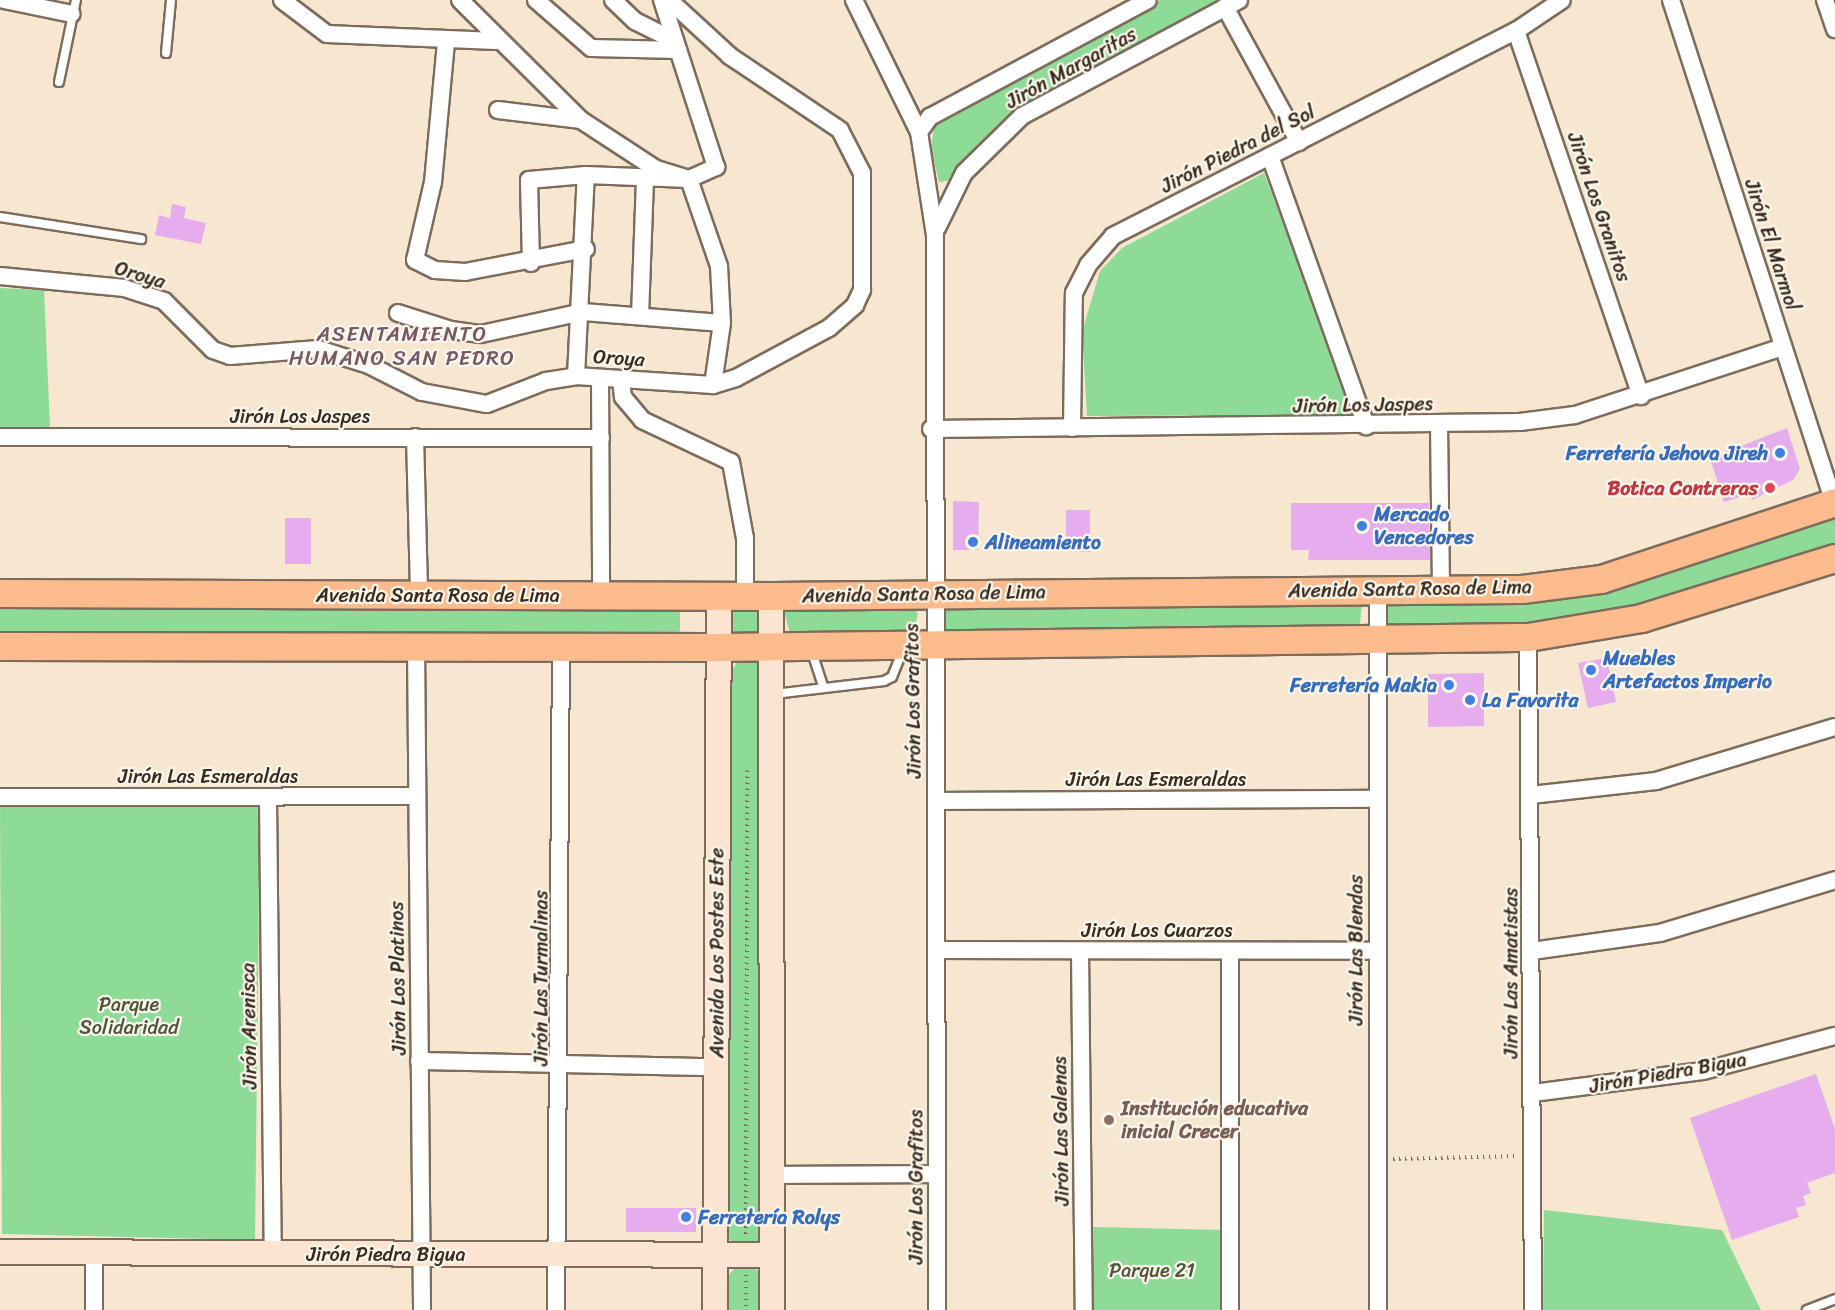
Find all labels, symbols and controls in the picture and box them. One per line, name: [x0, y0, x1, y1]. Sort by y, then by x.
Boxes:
street label: Jirón Margaritas: [1001, 22, 1141, 114]
street label: Jirón Piedra del Sol: [1156, 99, 1320, 199]
street label: Jirón Los Granitos: [1562, 129, 1636, 285]
street label: Jirón El Marmol: [1739, 176, 1805, 314]
street label: Oroya: [112, 256, 168, 294]
district label: ASENTAMIENTO HUMANO SAN PEDRO: [288, 321, 516, 371]
street label: Oroya: [592, 344, 646, 372]
street label: Jirón Los Jaspes: [1292, 392, 1434, 418]
street label: Jirón Los Jaspes: [230, 404, 370, 428]
place label: Ferretería Jehova Jireh: [1565, 441, 1768, 465]
marker: Ferretería Jehova Jireh: [1773, 446, 1787, 460]
place label: Botica Contreras: [1608, 476, 1758, 500]
marker: Botica Contreras: [1763, 481, 1777, 495]
place label: Mercado Vencedores: [1374, 502, 1474, 549]
marker: Mercado Vencedores: [1355, 519, 1369, 533]
place label: Alineamiento: [985, 530, 1101, 554]
marker: Alineamiento: [966, 535, 980, 549]
street label: Avenida Santa Rosa de Lima: [1287, 575, 1533, 603]
street label: Avenida Santa Rosa de Lima: [801, 580, 1047, 608]
street label: Avenida Santa Rosa de Lima: [315, 583, 561, 607]
street label: Jirón Los Grafitos: [900, 623, 926, 779]
place label: Muebles Artefactos Imperio: [1603, 646, 1772, 693]
marker: Muebles Artefactos Imperio: [1584, 663, 1598, 677]
place label: Ferretería Makia: [1290, 673, 1437, 697]
marker: Ferretería Makia: [1442, 678, 1456, 692]
place label: La Favorita: [1482, 688, 1579, 712]
marker: La Favorita: [1463, 693, 1477, 707]
street label: Jirón Las Esmeraldas: [117, 764, 299, 788]
street label: Jirón Las Esmeraldas: [1065, 767, 1247, 791]
street label: Avenida Los Postes Este: [705, 847, 729, 1059]
street label: Jirón Las Blendas: [1344, 874, 1368, 1026]
street label: Jirón Las Amatistas: [1499, 887, 1523, 1059]
street label: Jirón Las Turmalinas: [529, 889, 553, 1067]
street label: Jirón Los Platinos: [385, 900, 411, 1056]
street label: Jirón Los Cuarzos: [1081, 918, 1233, 942]
street label: Jirón Arenisca: [236, 963, 262, 1089]
park label: Parque Solidaridad: [79, 993, 179, 1040]
street label: Jirón Piedra Bigua: [1587, 1047, 1749, 1099]
street label: Jirón Las Galenas: [1048, 1056, 1074, 1206]
place label: Institución educativa inicial Crecer: [1121, 1096, 1308, 1143]
street label: Jirón Los Grafitos: [904, 1109, 928, 1265]
marker: Institución educativa inicial Crecer: [1102, 1113, 1116, 1127]
place label: Ferretería Rolys: [698, 1205, 839, 1229]
marker: Ferretería Rolys: [679, 1210, 693, 1224]
street label: Jirón Piedra Bigua: [306, 1242, 466, 1266]
park label: Parque 21: [1109, 1258, 1195, 1282]

